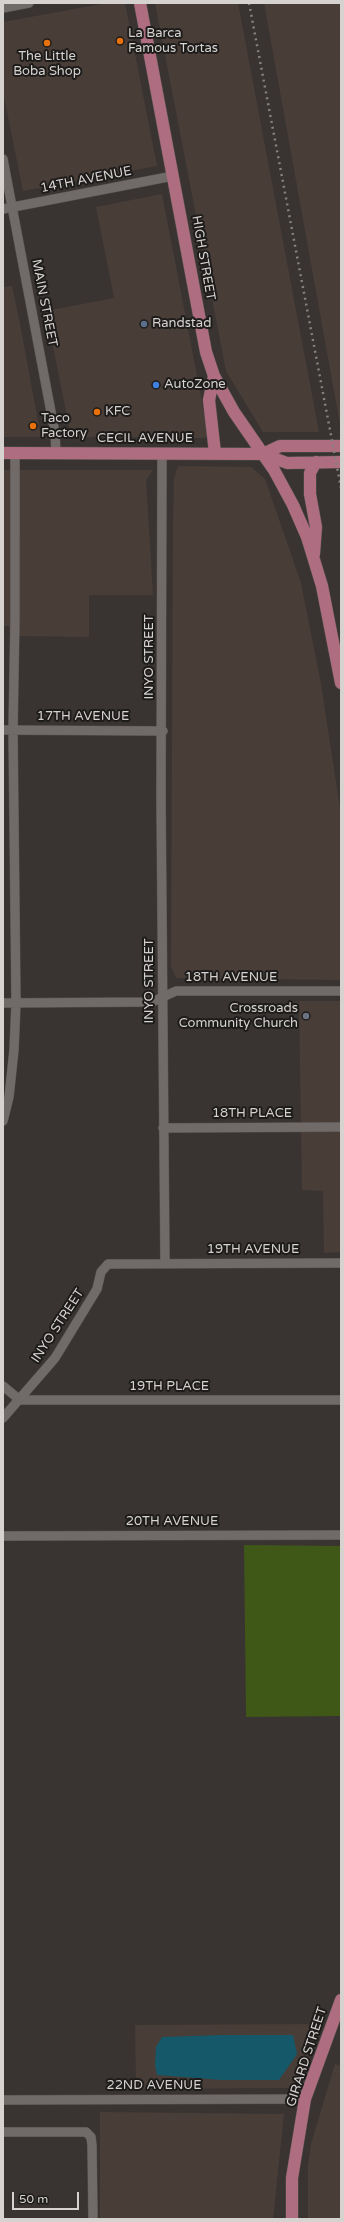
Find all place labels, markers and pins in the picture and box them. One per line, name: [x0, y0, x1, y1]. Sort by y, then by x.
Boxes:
place label: La Barca Famous Tortas: [128, 26, 218, 57]
marker: La Barca Famous Tortas: [115, 36, 125, 46]
marker: The Little Boba Shop: [42, 38, 52, 48]
place label: The Little Boba Shop: [13, 49, 81, 80]
place label: Randstad: [152, 316, 211, 332]
marker: Randstad: [139, 319, 149, 329]
place label: AutoZone: [164, 377, 226, 393]
marker: AutoZone: [151, 380, 161, 390]
place label: KFC: [105, 404, 130, 420]
marker: KFC: [92, 407, 102, 417]
place label: Taco Factory: [41, 411, 87, 442]
marker: Taco Factory: [28, 421, 38, 431]
place label: Crossroads Community Church: [179, 1001, 298, 1032]
marker: Crossroads Community Church: [301, 1011, 311, 1021]

